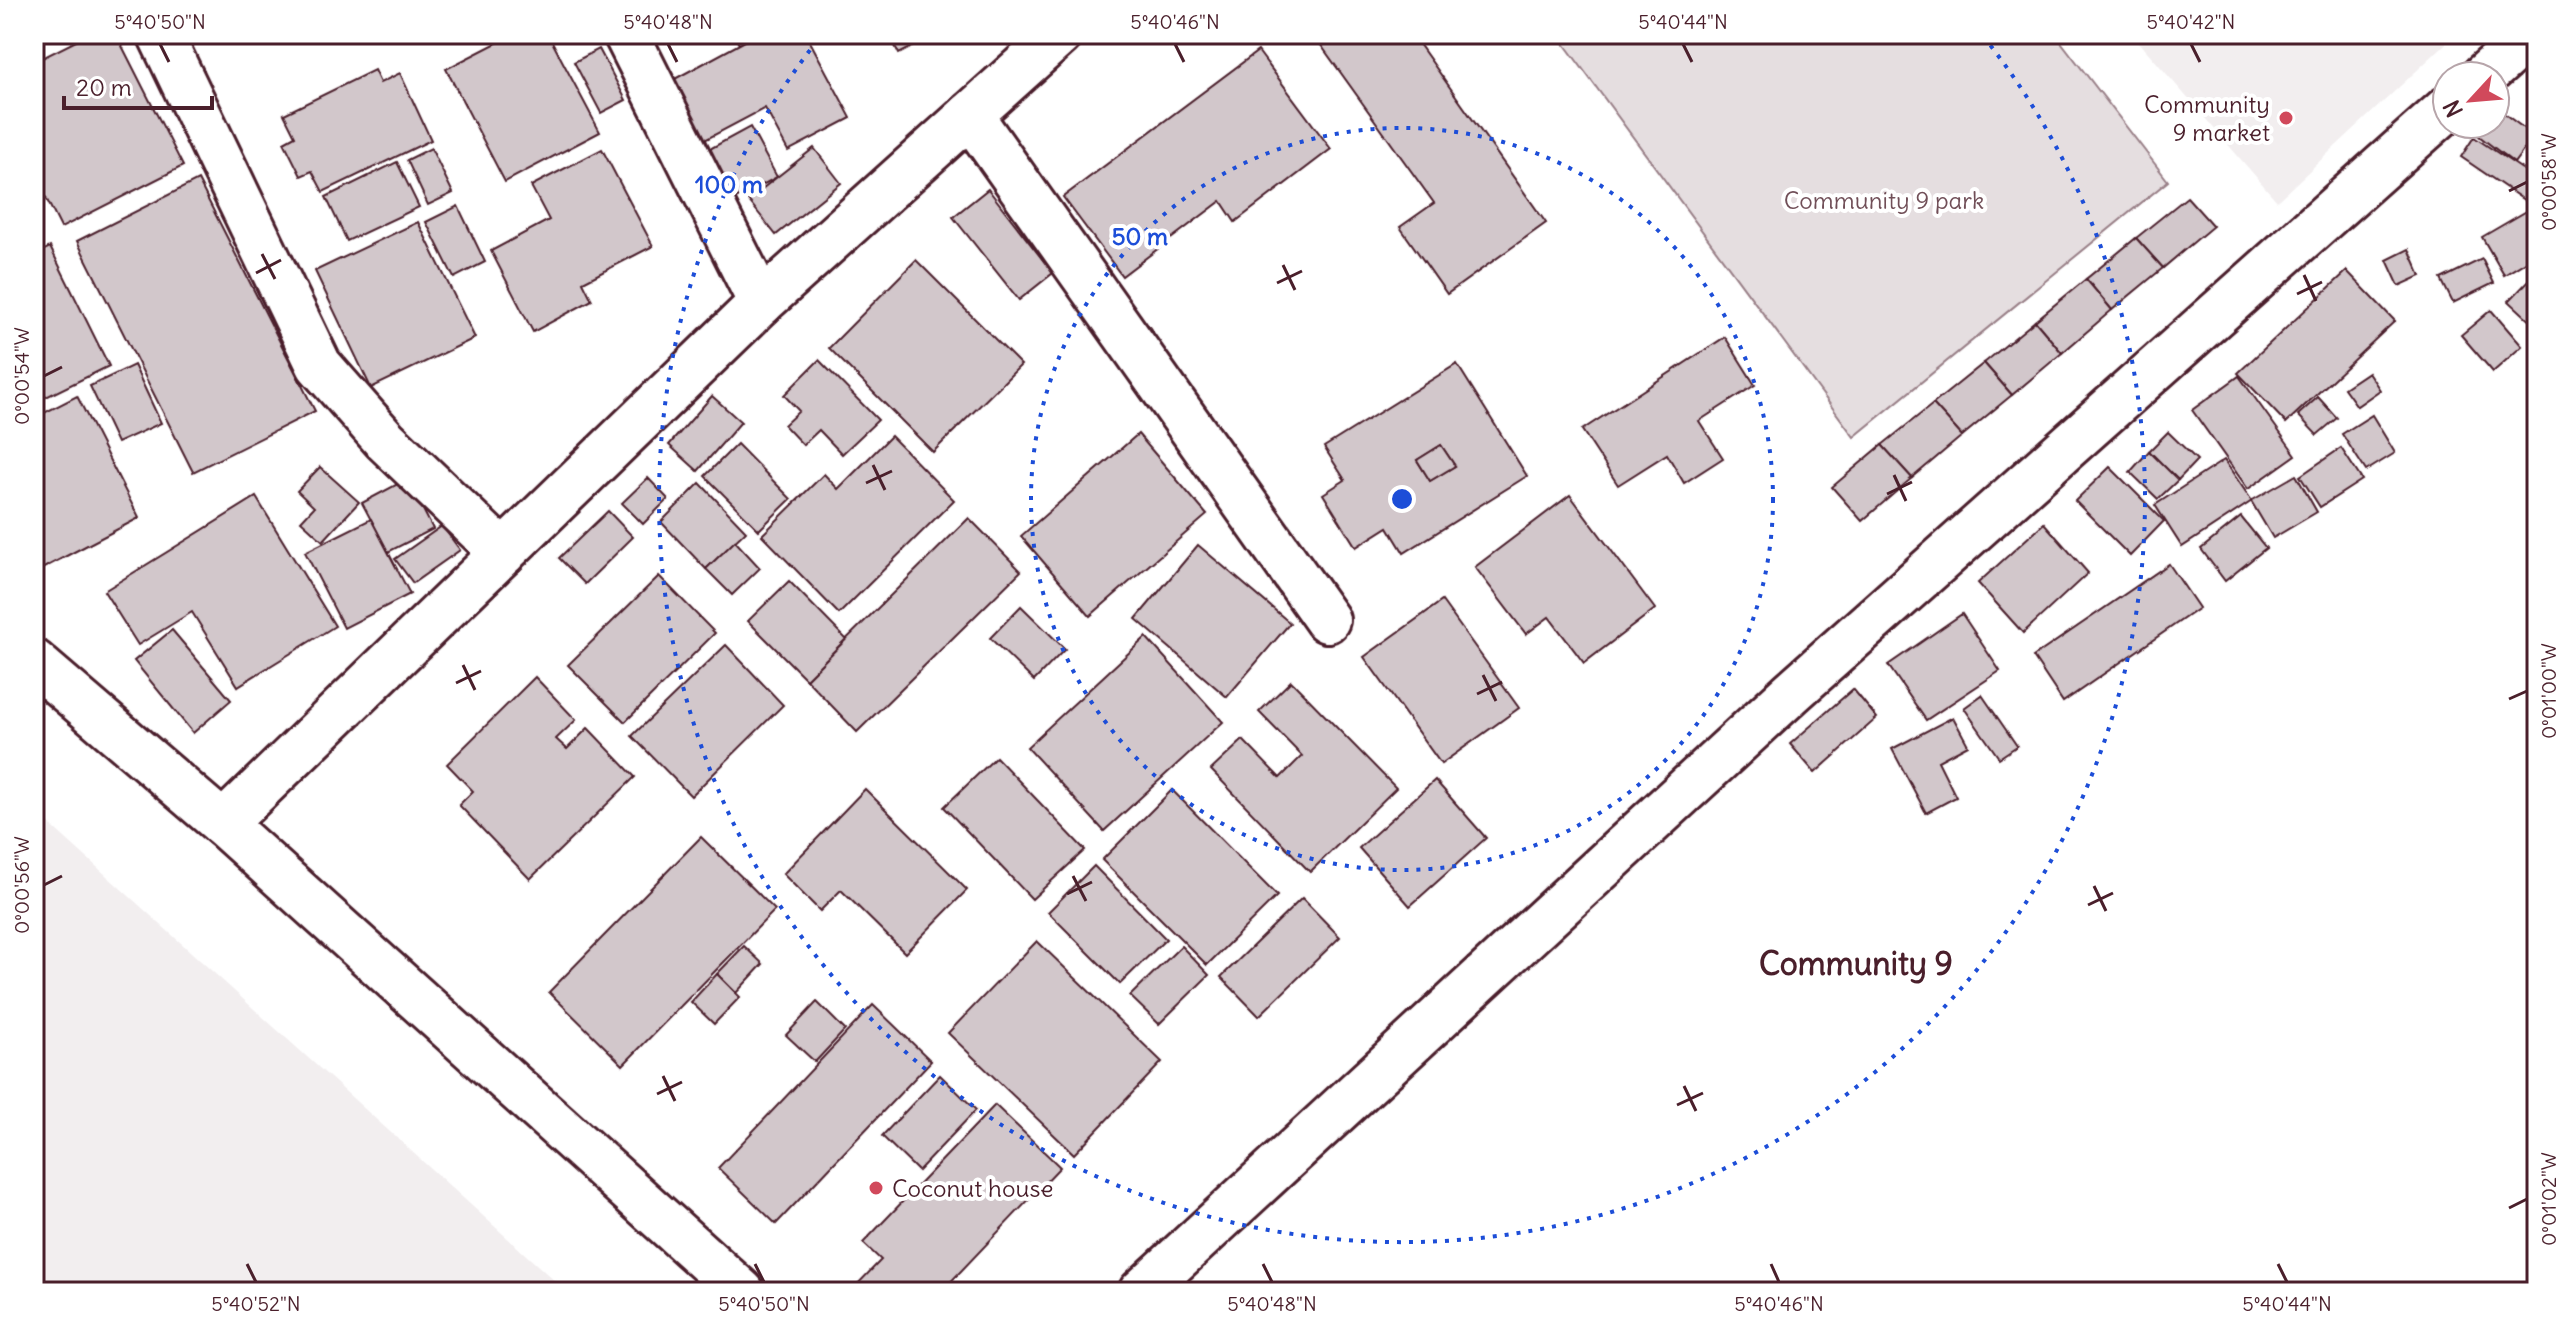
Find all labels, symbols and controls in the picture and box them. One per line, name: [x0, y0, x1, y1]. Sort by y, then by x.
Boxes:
text: 5°40'50"N: [114, 9, 206, 34]
text: 5°40'48"N: [623, 9, 713, 34]
text: 5°40'46"N: [1130, 9, 1220, 34]
text: 5°40'44"N: [1638, 9, 1728, 34]
text: 5°40'42"N: [2147, 9, 2235, 34]
scale bar: [64, 60, 212, 110]
north arrow: [2431, 60, 2511, 140]
text: 20 m: [76, 72, 132, 102]
place label: Community 9 market: [2144, 89, 2270, 147]
text: N: [2437, 96, 2469, 122]
marker: Community 9 market: [2277, 109, 2295, 127]
text: 0°00'58"W: [2536, 133, 2561, 231]
text: 100 m: [695, 169, 763, 199]
park label: Community 9 park: [1784, 185, 1984, 215]
text: 50 m: [1112, 221, 1168, 251]
text: 0°00'54"W: [9, 327, 34, 425]
centre of rings: [1388, 485, 1416, 513]
text: 0°01'00"W: [2536, 643, 2561, 739]
text: 0°00'56"W: [9, 836, 34, 934]
district label: Community 9: [1759, 943, 1953, 984]
text: 0°01'02"W: [2536, 1152, 2561, 1246]
place label: Coconut house: [892, 1173, 1053, 1203]
marker: Coconut house: [867, 1179, 885, 1197]
text: 5°40'52"N: [211, 1291, 301, 1316]
text: 5°40'50"N: [718, 1291, 810, 1316]
text: 5°40'48"N: [1227, 1291, 1317, 1316]
text: 5°40'46"N: [1734, 1291, 1824, 1316]
text: 5°40'44"N: [2242, 1291, 2332, 1316]

